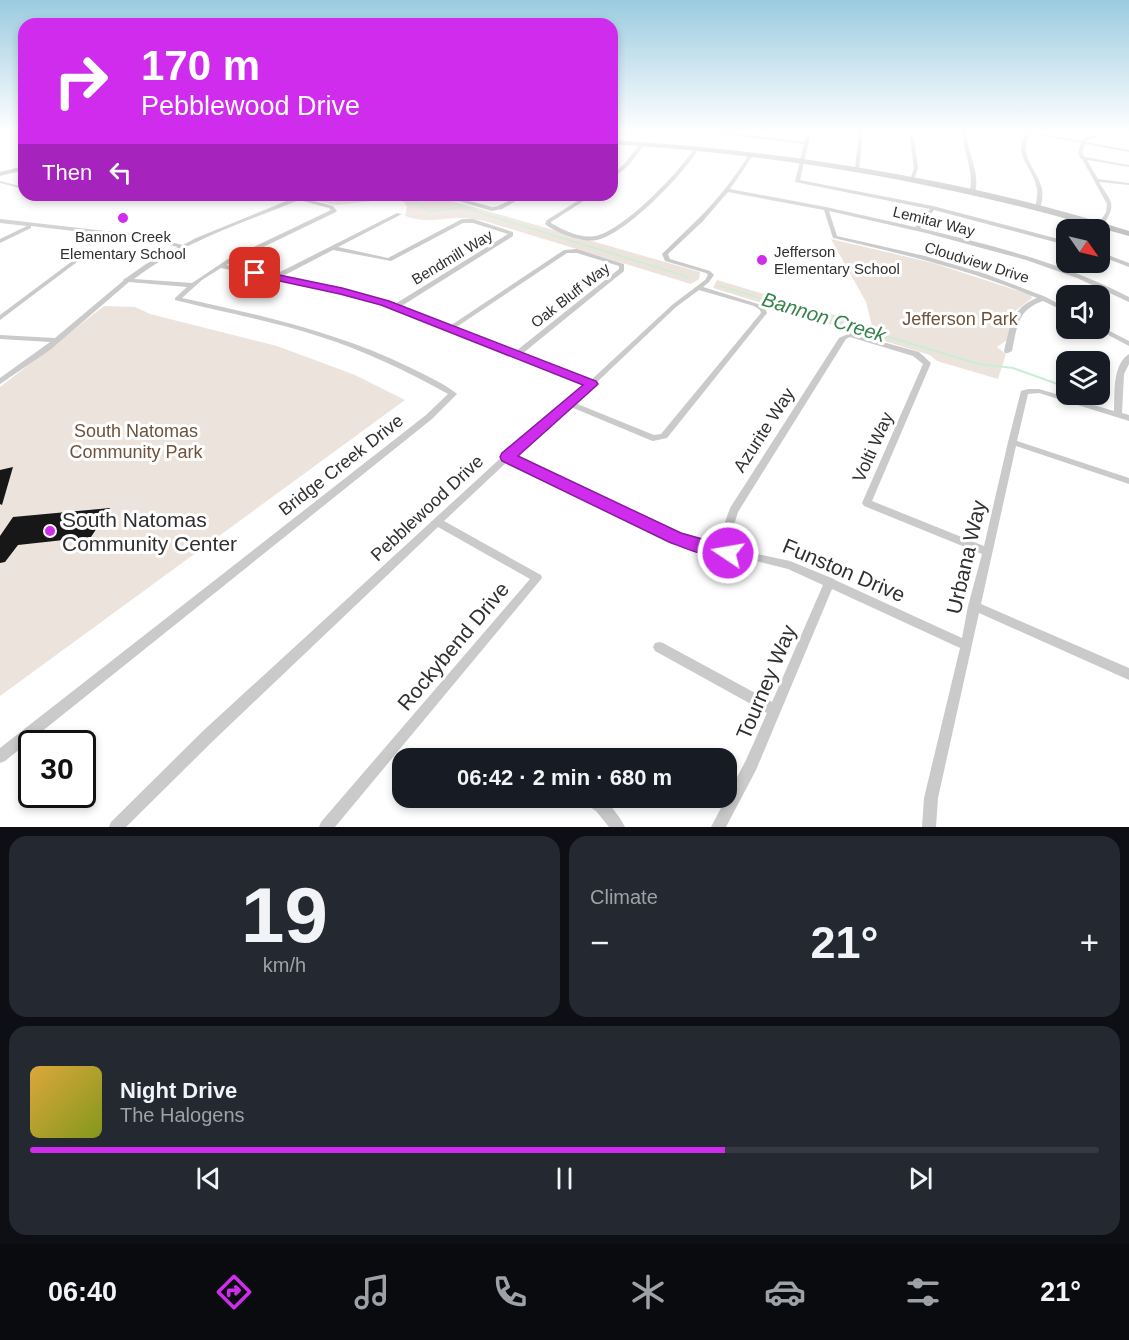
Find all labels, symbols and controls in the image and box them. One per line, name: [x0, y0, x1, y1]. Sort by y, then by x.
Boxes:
icon: right: [42, 42, 120, 120]
text: 170 m: [141, 42, 260, 89]
text: Pebblewood Drive: [141, 91, 360, 121]
icon: left: [104, 156, 137, 189]
text: Then: [42, 160, 92, 185]
street label: Lemitar Way: [891, 203, 977, 239]
marker: Bannon Creek Elementary School: [116, 211, 130, 225]
north arrow: [1056, 219, 1110, 273]
map controls: [1056, 219, 1110, 405]
street label: Bendmill Way: [409, 226, 496, 288]
place label: Bannon Creek Elementary School: [60, 228, 186, 262]
street label: Cloudview Drive: [923, 238, 1031, 286]
place label: Jefferson Elementary School: [774, 243, 900, 277]
pin: [229, 247, 280, 298]
marker: Jefferson Elementary School: [755, 253, 769, 267]
icon: arrive: [238, 256, 271, 289]
street label: Oak Bluff Way: [527, 259, 613, 331]
button: sound: [1056, 285, 1110, 339]
water label: Bannon Creek: [760, 288, 889, 347]
park label: Jefferson Park: [902, 309, 1019, 329]
button: layers: [1056, 351, 1110, 405]
street label: Azurite Way: [729, 384, 799, 476]
street label: Volti Way: [849, 409, 897, 485]
street label: Bridge Creek Drive: [275, 410, 407, 520]
park label: South Natomas Community Park: [69, 421, 204, 462]
street label: Pebblewood Drive: [367, 451, 487, 565]
street label: Urbana Way: [942, 497, 990, 616]
place label: South Natomas Community Center: [62, 508, 237, 555]
position arrow: [696, 521, 760, 585]
marker: South Natomas Community Center: [43, 524, 57, 538]
street label: Funston Drive: [779, 534, 909, 606]
street label: Rockybend Drive: [393, 577, 513, 715]
street label: Tourney Way: [732, 621, 801, 743]
speed limit sign: 30: [18, 730, 96, 808]
text: 06:42 · 2 min · 680 m: [457, 765, 672, 790]
text: 19: [241, 871, 328, 959]
text: Climate: [590, 886, 658, 908]
text: 21°: [810, 917, 879, 968]
text: −: [590, 924, 609, 961]
text: +: [1080, 924, 1099, 961]
text: km/h: [263, 954, 306, 976]
text: Night Drive: [120, 1078, 237, 1103]
text: The Halogens: [120, 1104, 245, 1126]
icon: previous: [192, 1162, 225, 1195]
icon: pause: [548, 1162, 581, 1195]
icon: next: [904, 1162, 937, 1195]
icon: directions: [213, 1271, 255, 1313]
icon: music: [351, 1271, 393, 1313]
icon: phone: [489, 1271, 531, 1313]
icon: climate: [627, 1271, 669, 1313]
icon: car: [764, 1271, 806, 1313]
icon: filters: [902, 1271, 944, 1313]
text: 06:40: [48, 1277, 117, 1307]
text: 21°: [1040, 1277, 1081, 1307]

